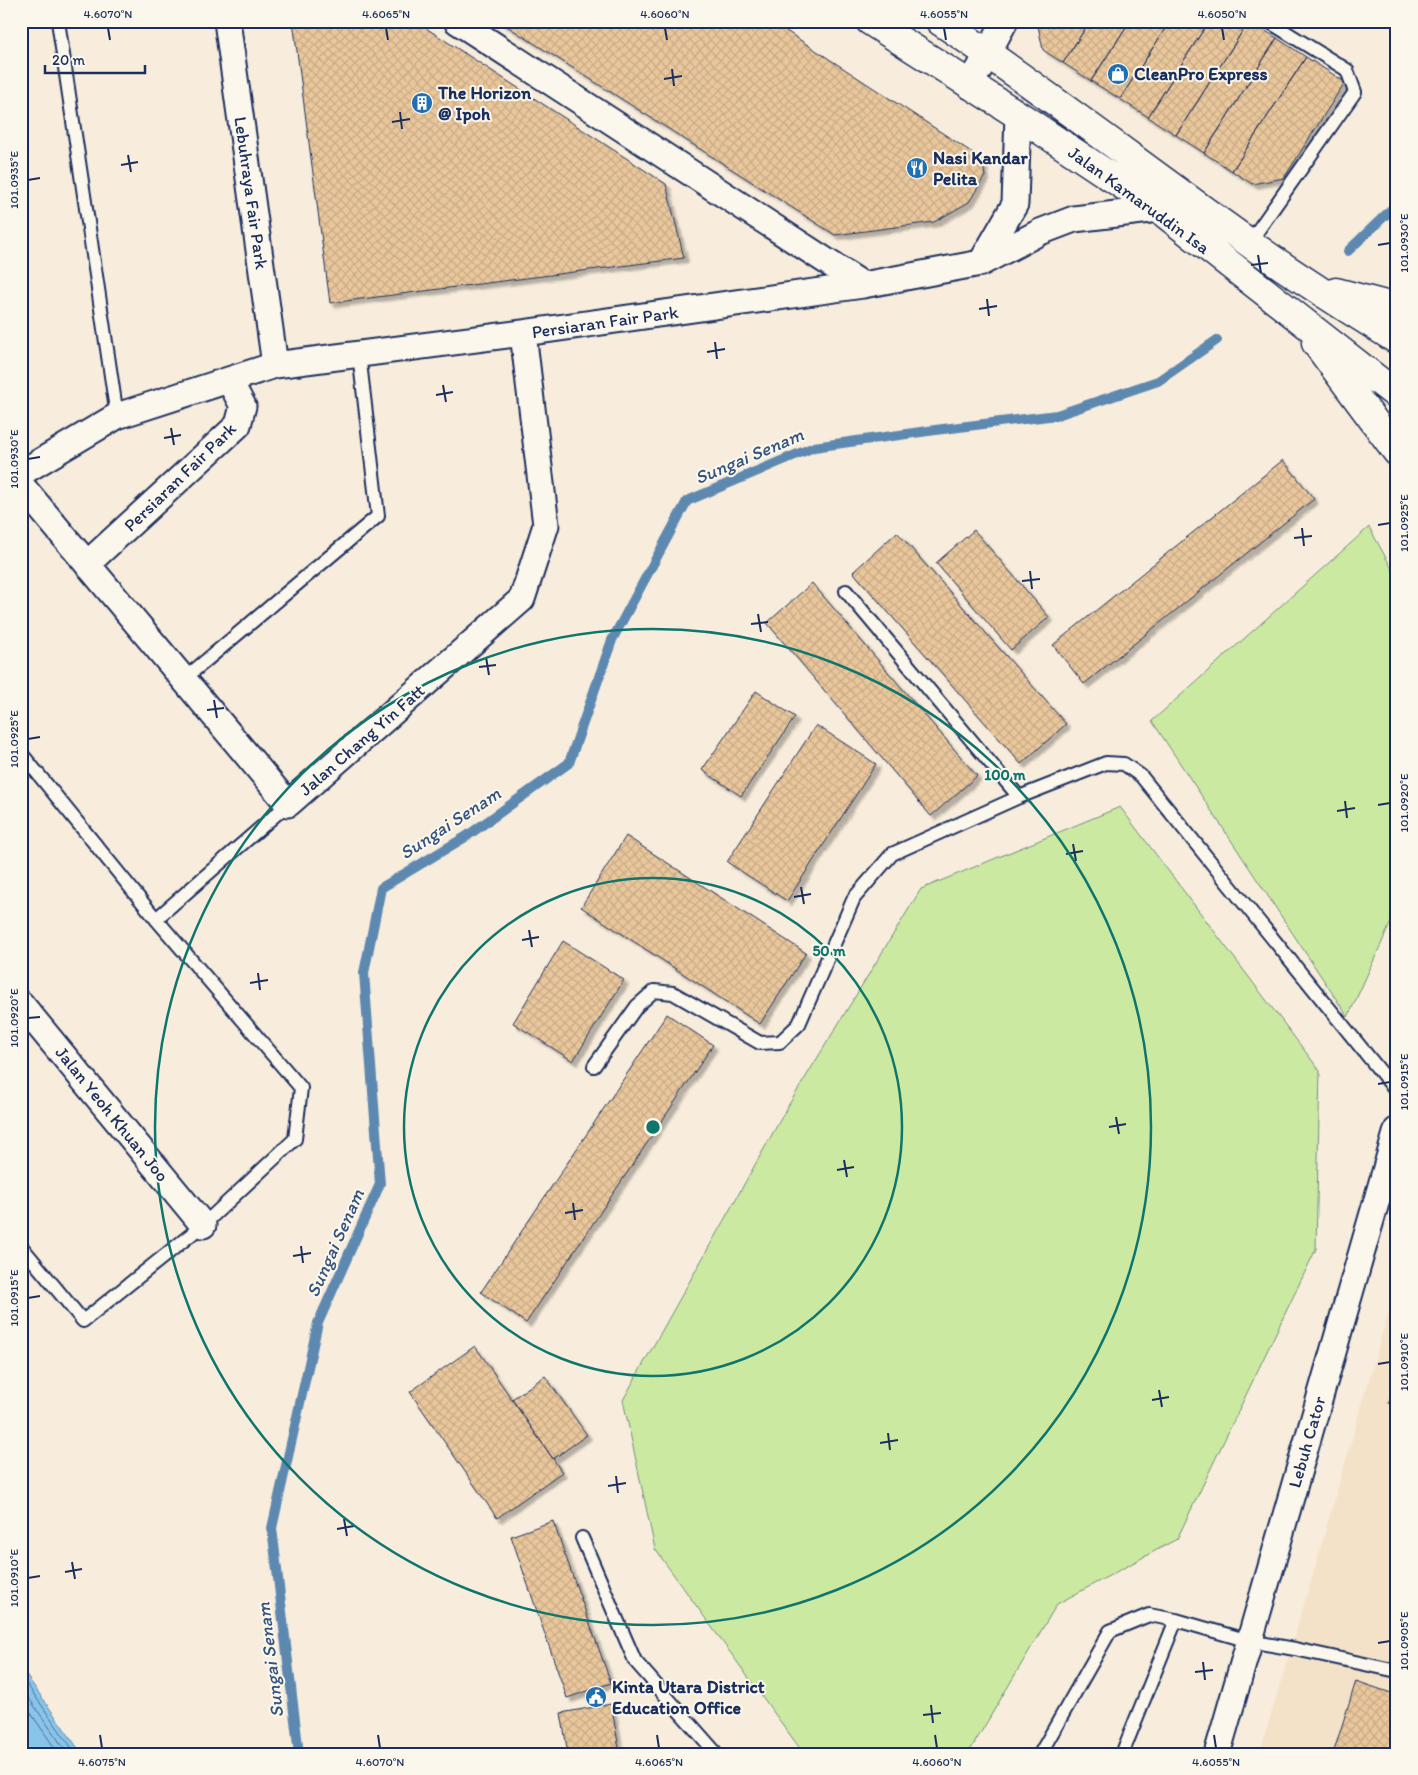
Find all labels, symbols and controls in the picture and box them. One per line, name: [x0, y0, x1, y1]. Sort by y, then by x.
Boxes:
text: 4.6070°N: [84, 7, 132, 21]
text: 4.6065°N: [362, 7, 410, 21]
text: 4.6060°N: [640, 7, 690, 21]
text: 4.6055°N: [920, 7, 968, 21]
text: 4.6050°N: [1197, 7, 1247, 21]
scale bar: [45, 42, 145, 74]
text: 20 m: [52, 51, 86, 69]
shop icon: CleanPro Express: [1106, 62, 1130, 86]
place label: CleanPro Express: [1134, 63, 1268, 85]
place label: The Horizon @ Ipoh: [437, 82, 532, 125]
building icon: The Horizon @ Ipoh: [410, 91, 434, 115]
street label: Lebuhraya Fair Park: [229, 115, 273, 271]
street label: Jalan Kamaruddin Isa: [1064, 141, 1215, 259]
place label: Nasi Kandar Pelita: [933, 147, 1029, 190]
text: 101.0935°E: [7, 151, 21, 209]
restaurant icon: Nasi Kandar Pelita: [905, 156, 929, 180]
text: 101.0930°E: [1397, 213, 1411, 273]
street label: Persiaran Fair Park: [530, 301, 680, 343]
street label: Persiaran Fair Park: [119, 417, 241, 536]
water label: Sungai Senam: [691, 423, 807, 489]
text: 101.0930°E: [7, 429, 21, 489]
text: 101.0925°E: [1397, 494, 1411, 552]
street label: Jalan Chang Yin Fatt: [295, 679, 429, 801]
text: 101.0925°E: [7, 710, 21, 768]
text: 100 m: [984, 766, 1026, 784]
text: 101.0920°E: [1397, 773, 1411, 833]
water label: Sungai Senam: [395, 782, 505, 864]
text: 50 m: [812, 942, 846, 960]
text: 101.0920°E: [7, 988, 21, 1048]
street label: Jalan Yeoh Khuan Joo: [51, 1042, 173, 1186]
text: 101.0915°E: [1397, 1053, 1411, 1111]
centre of rings: [644, 1118, 662, 1136]
water label: Sungai Senam: [301, 1185, 369, 1301]
text: 101.0915°E: [7, 1269, 21, 1327]
text: 101.0910°E: [1397, 1332, 1411, 1391]
street label: Lebuh Cator: [1283, 1393, 1331, 1490]
text: 101.0910°E: [7, 1548, 21, 1607]
water label: Sungai Senam: [252, 1601, 288, 1719]
text: 101.0905°E: [1397, 1611, 1411, 1671]
place label: Kinta Utara District Education Office: [612, 1676, 765, 1719]
public building icon: Kinta Utara District Education Office: [584, 1685, 608, 1709]
text: 4.6075°N: [78, 1755, 126, 1769]
text: 4.6070°N: [356, 1755, 404, 1769]
text: 4.6065°N: [635, 1755, 683, 1769]
text: 4.6060°N: [912, 1755, 962, 1769]
text: 4.6055°N: [1192, 1755, 1240, 1769]

